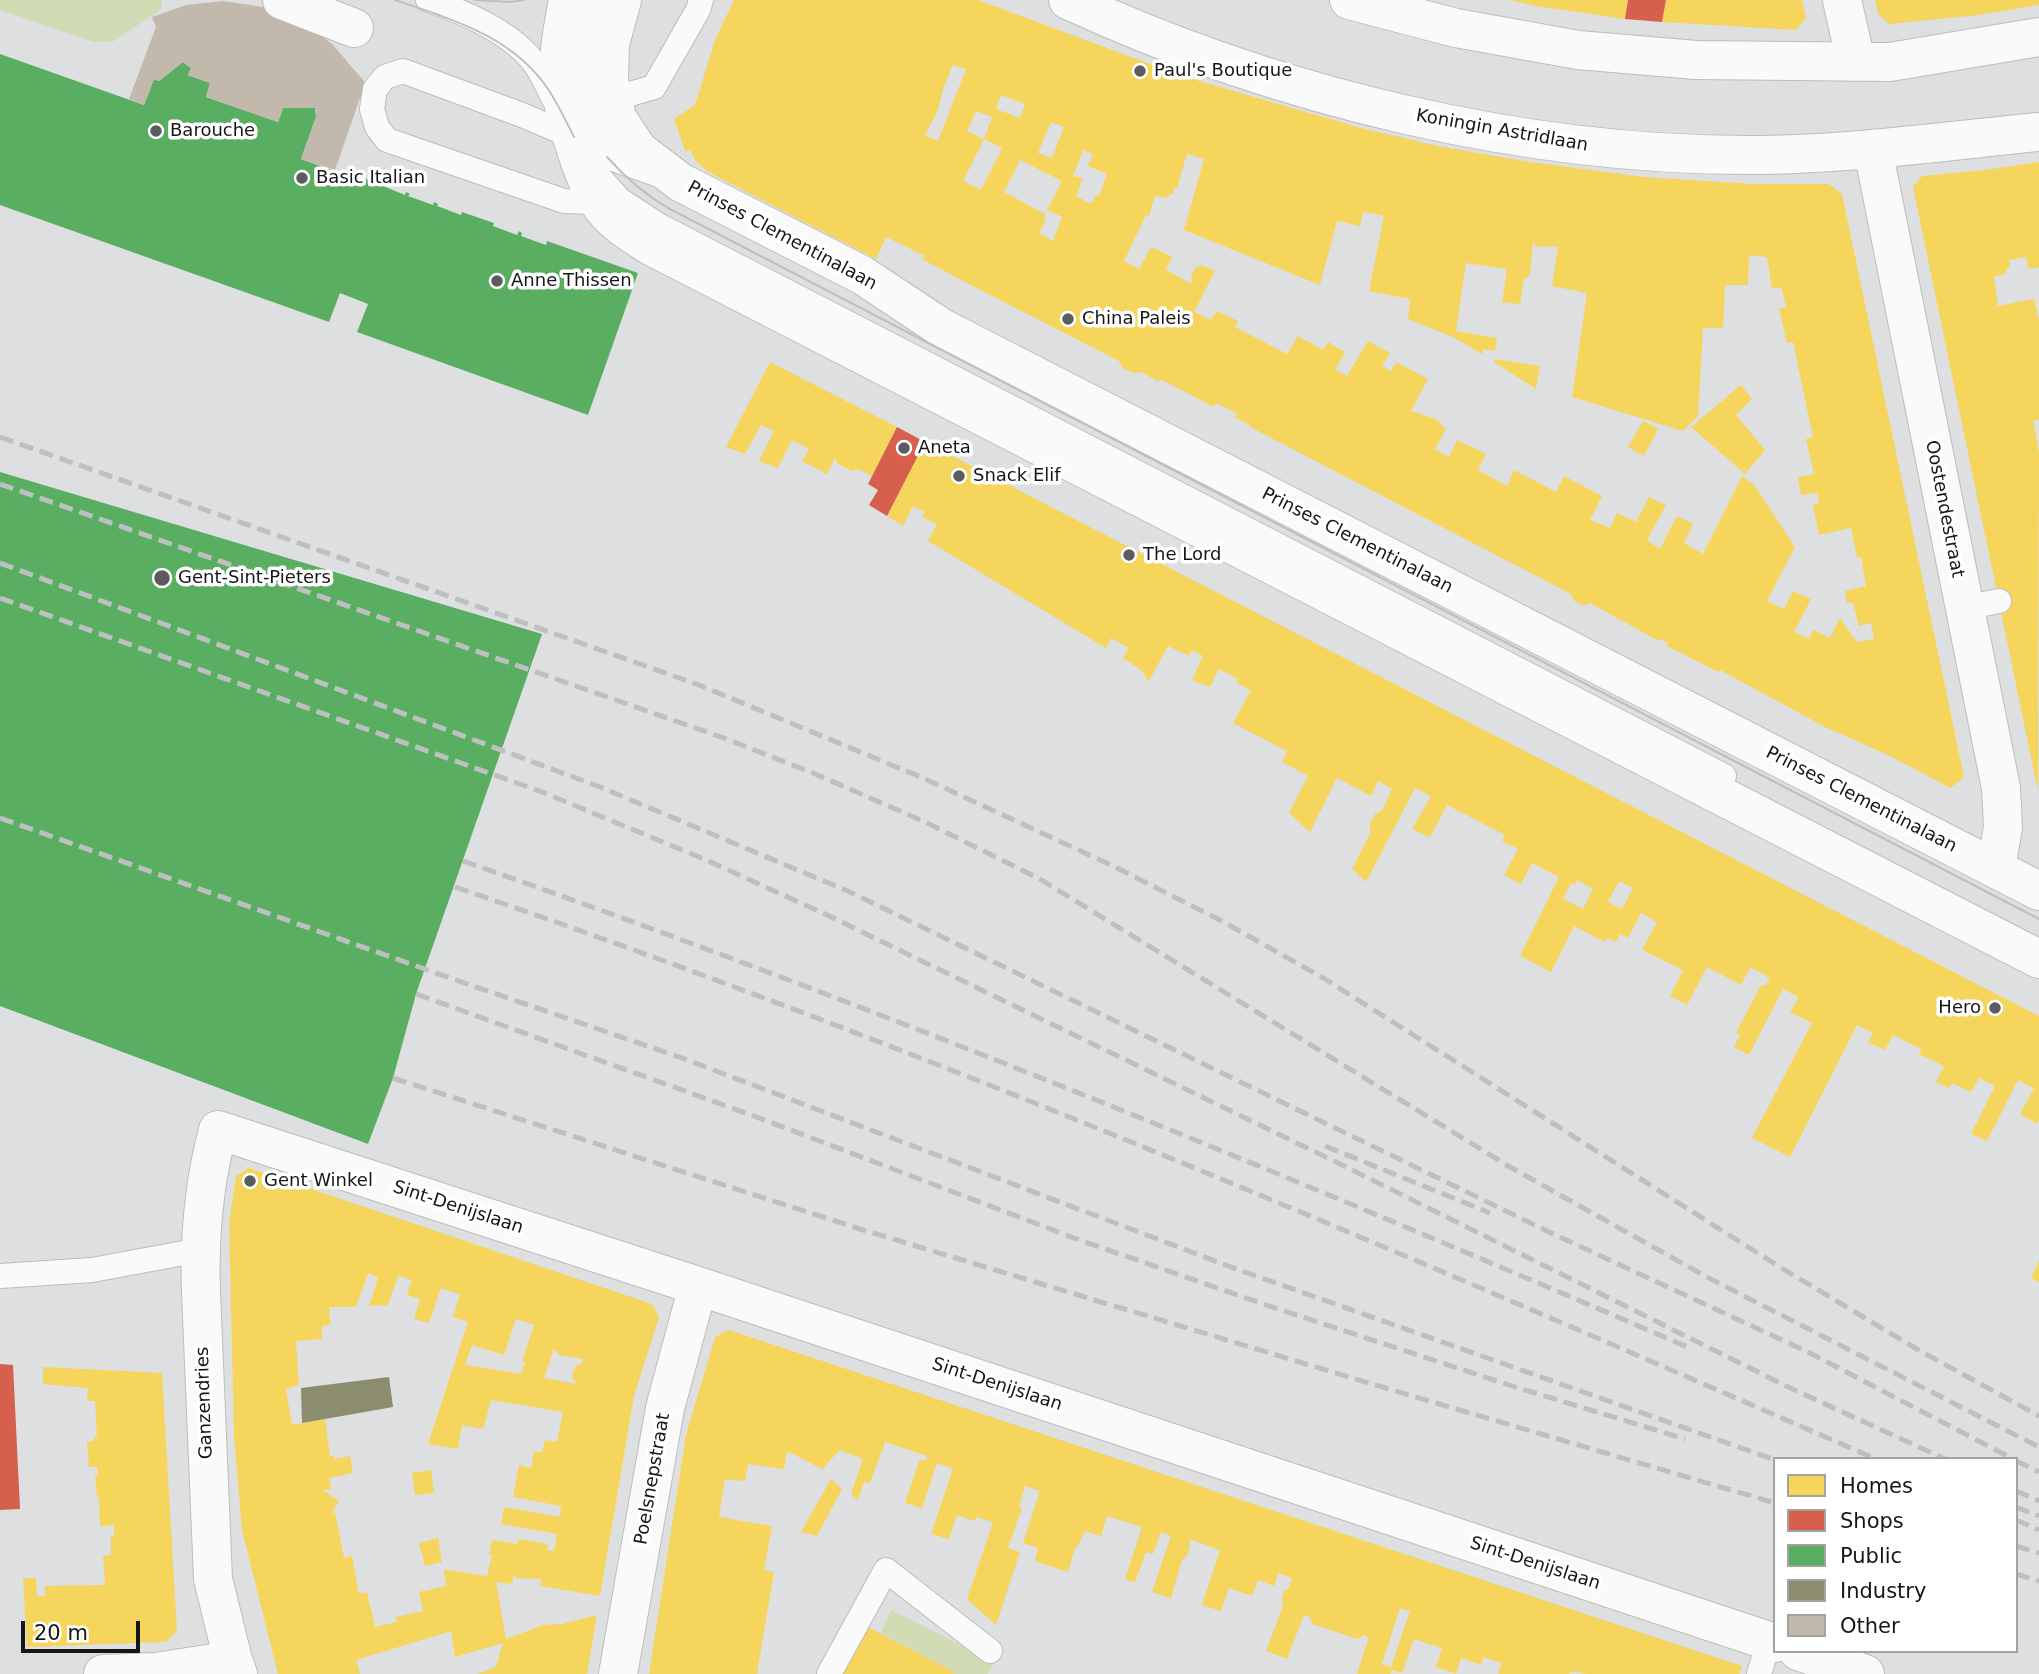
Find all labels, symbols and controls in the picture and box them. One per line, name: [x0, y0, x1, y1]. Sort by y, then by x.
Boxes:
place label: Paul's Boutique: [1154, 60, 1292, 82]
marker: Paul's Boutique: [1132, 63, 1148, 79]
street label: Koningin Astridlaan: [1414, 105, 1590, 157]
place label: Barouche: [170, 120, 255, 142]
marker: Barouche: [148, 123, 164, 139]
place label: Basic Italian: [316, 167, 425, 189]
marker: Basic Italian: [294, 170, 310, 186]
street label: Prinses Clementinalaan: [684, 177, 880, 295]
place label: Anne Thissen: [511, 270, 632, 292]
marker: Anne Thissen: [489, 273, 505, 289]
place label: China Paleis: [1082, 308, 1191, 330]
marker: China Paleis: [1060, 311, 1076, 327]
place label: Aneta: [918, 437, 971, 459]
street label: Oostendestraat: [1920, 438, 1968, 580]
marker: Aneta: [896, 440, 912, 456]
place label: Snack Elif: [973, 465, 1061, 487]
marker: Snack Elif: [951, 468, 967, 484]
street label: Prinses Clementinalaan: [1258, 483, 1456, 599]
place label: The Lord: [1143, 544, 1221, 566]
marker: The Lord: [1121, 547, 1137, 563]
place label: Gent-Sint-Pieters: [178, 567, 331, 589]
marker: Gent-Sint-Pieters: [152, 568, 172, 588]
street label: Prinses Clementinalaan: [1762, 742, 1960, 858]
place label: Hero: [1938, 997, 1981, 1019]
marker: Hero: [1987, 1000, 2003, 1016]
place label: Gent Winkel: [264, 1170, 373, 1192]
marker: Gent Winkel: [242, 1173, 258, 1189]
street label: Sint-Denijslaan: [390, 1177, 526, 1239]
street label: Ganzendries: [192, 1346, 218, 1460]
street label: Sint-Denijslaan: [929, 1354, 1065, 1416]
street label: Poelsnepstraat: [631, 1411, 675, 1547]
legend: [1773, 1457, 2018, 1653]
text: Homes: [1840, 1474, 1913, 1498]
text: Shops: [1840, 1509, 1904, 1533]
street label: Sint-Denijslaan: [1467, 1533, 1603, 1595]
text: Public: [1840, 1544, 1902, 1568]
text: Industry: [1840, 1579, 1926, 1603]
scale bar: [24, 1608, 144, 1652]
text: Other: [1840, 1614, 1900, 1638]
text: 20 m: [34, 1621, 88, 1645]

